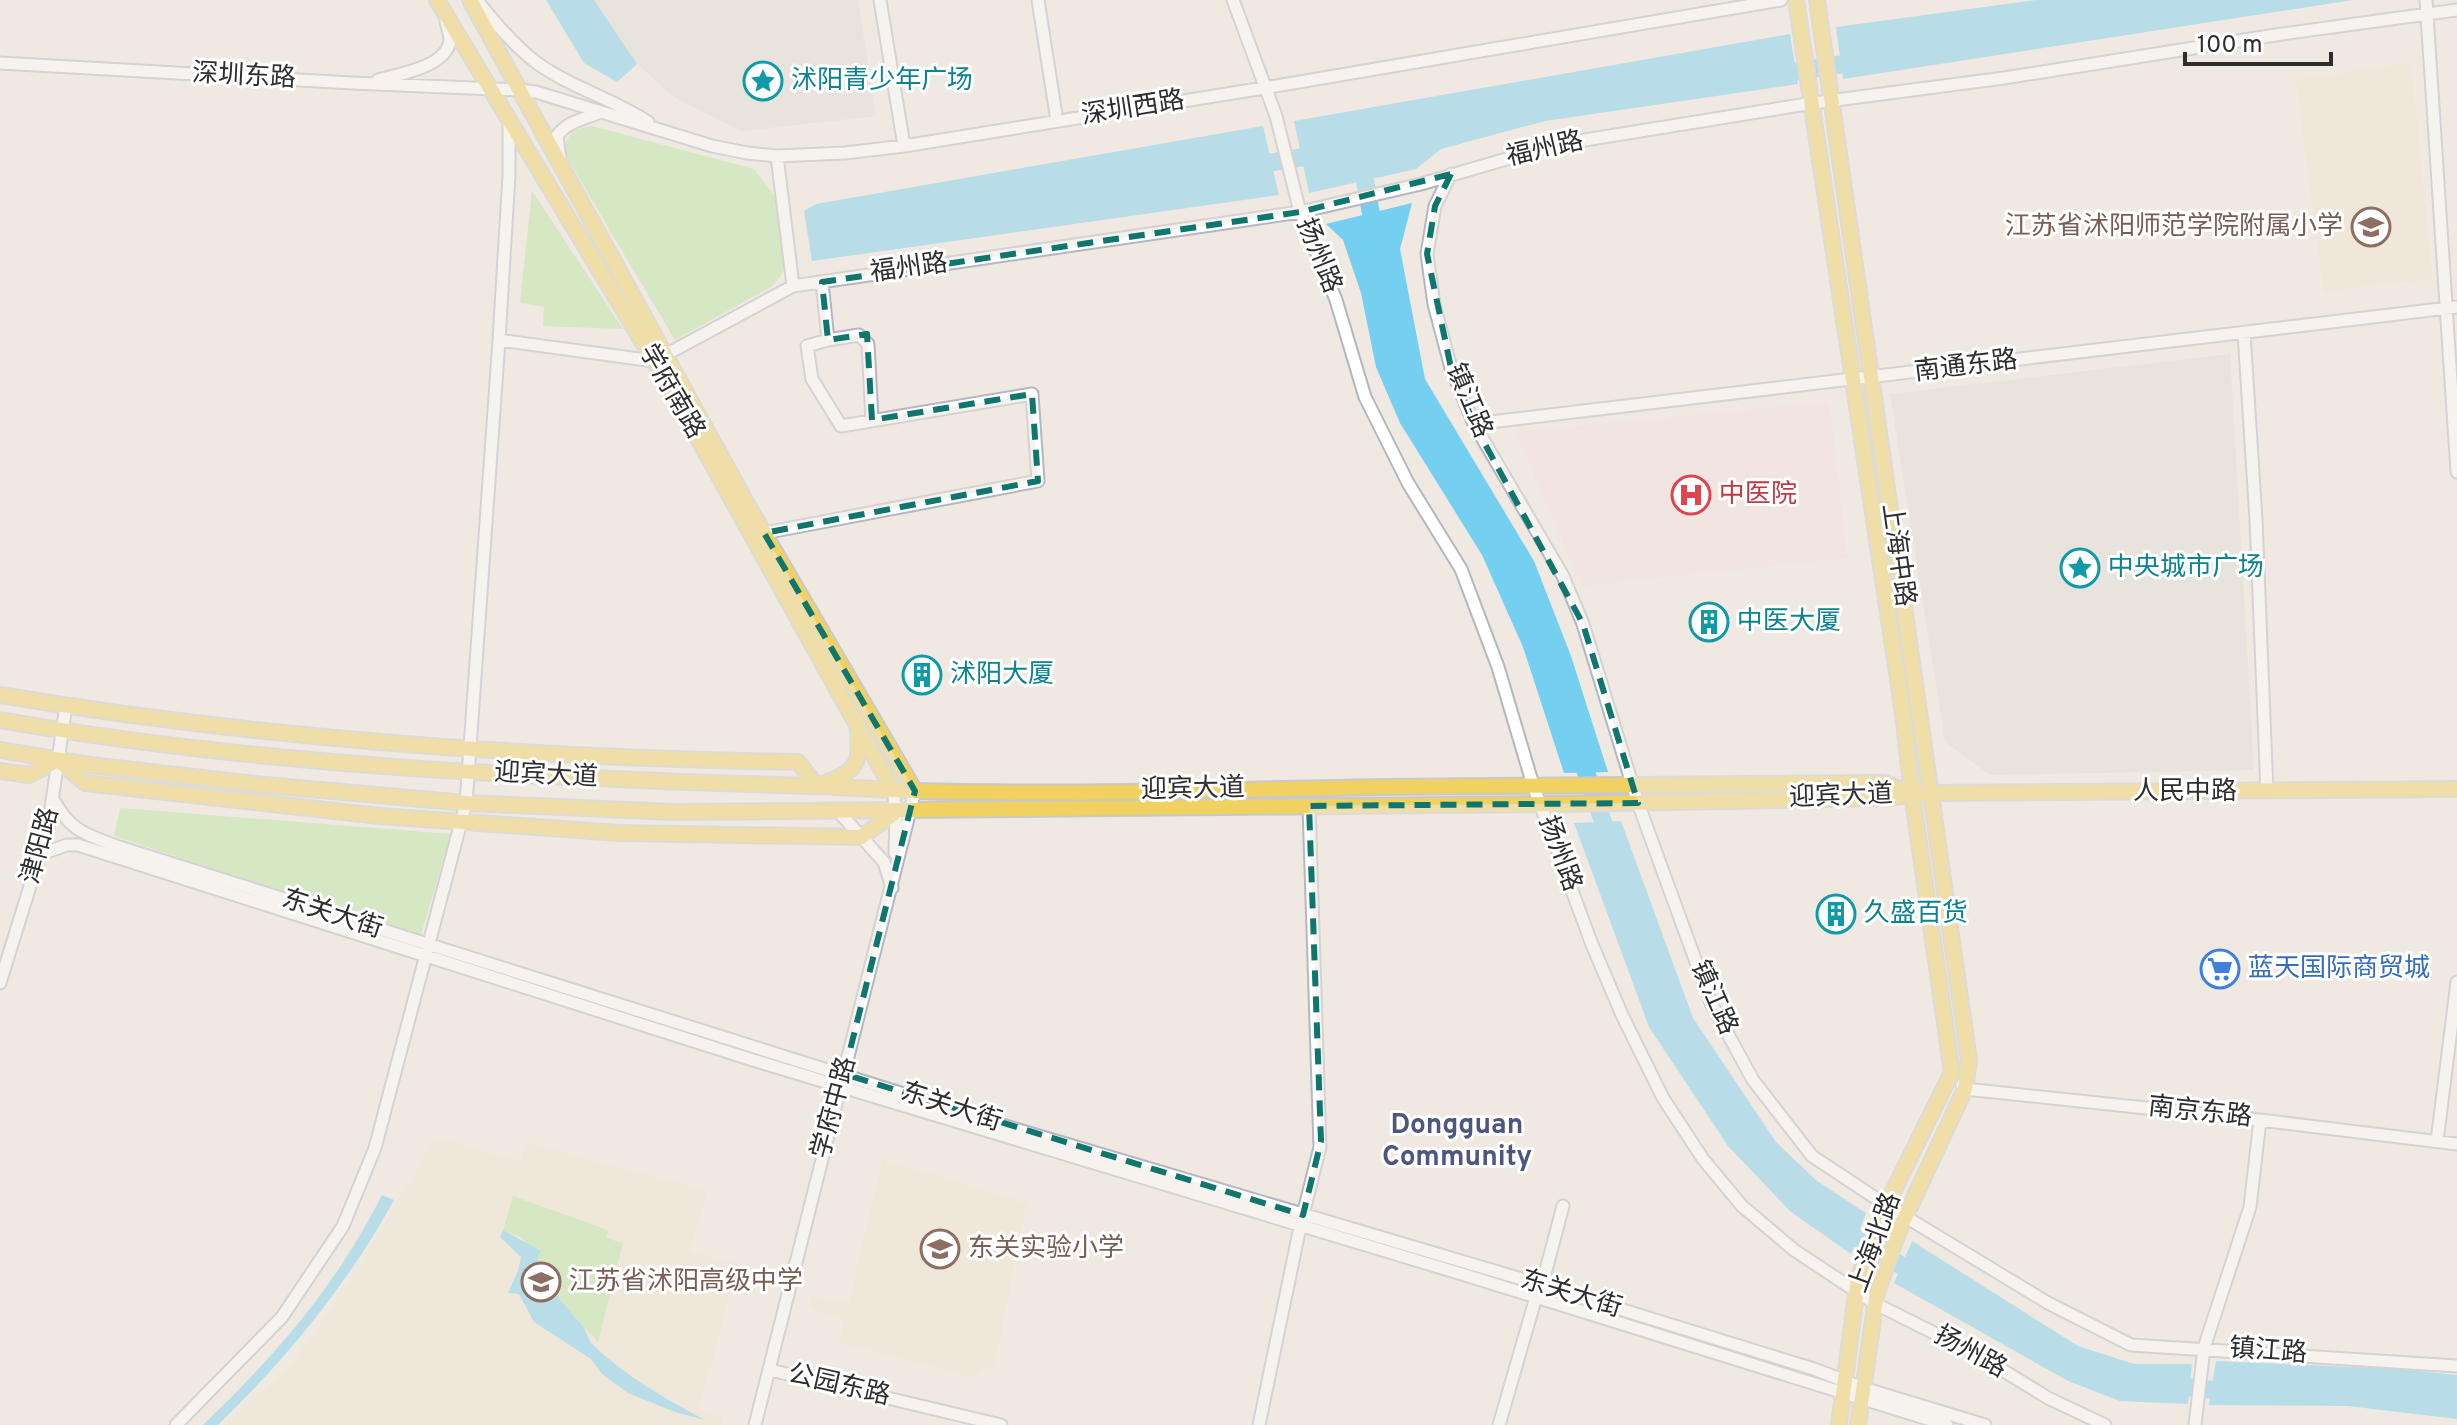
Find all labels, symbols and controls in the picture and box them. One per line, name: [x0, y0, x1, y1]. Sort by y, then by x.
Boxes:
scale bar: [2185, 16, 2331, 66]
text: 100 m: [2197, 31, 2263, 61]
street label: 深圳东路: [191, 58, 297, 96]
place icon: 沭阳青少年广场: [742, 60, 784, 102]
place label: 沭阳青少年广场: [791, 65, 973, 98]
street label: 深圳西路: [1079, 85, 1187, 133]
street label: 福州路: [1503, 125, 1587, 175]
school or university icon: 江苏省沭阳师范学院附属小学: [2350, 206, 2392, 248]
place label: 江苏省沭阳师范学院附属小学: [2005, 211, 2343, 244]
street label: 扬州路: [1288, 214, 1348, 298]
street label: 福州路: [868, 247, 950, 291]
street label: 学府南路: [631, 339, 711, 445]
street label: 南通东路: [1912, 344, 2020, 390]
street label: 镇江路: [1438, 359, 1498, 443]
hospital icon: 中医院: [1670, 474, 1712, 516]
place label: 中医院: [1719, 479, 1797, 512]
street label: 上海中路: [1873, 501, 1921, 609]
place icon: 中央城市广场: [2059, 547, 2101, 589]
place label: 中央城市广场: [2108, 552, 2264, 585]
building icon: 中医大厦: [1688, 601, 1730, 643]
place label: 中医大厦: [1737, 606, 1841, 639]
building icon: 沭阳大厦: [901, 654, 943, 696]
place label: 沭阳大厦: [950, 659, 1054, 692]
street label: 迎宾大道: [493, 757, 599, 795]
street label: 迎宾大道: [1141, 773, 1245, 807]
street label: 人民中路: [2133, 776, 2237, 809]
street label: 迎宾大道: [1788, 779, 1894, 815]
street label: 津阳路: [15, 804, 67, 888]
street label: 扬州路: [1530, 812, 1588, 896]
street label: 东关大街: [277, 883, 387, 947]
building icon: 久盛百货: [1815, 893, 1857, 935]
place label: 久盛百货: [1864, 898, 1968, 931]
supermarket icon: 蓝天国际商贸城: [2199, 948, 2241, 990]
place label: 蓝天国际商贸城: [2248, 953, 2430, 986]
street label: 镇江路: [1682, 956, 1744, 1040]
street label: 学府中路: [806, 1053, 864, 1163]
street label: 东关大街: [896, 1076, 1006, 1140]
street label: 南京东路: [2147, 1091, 2253, 1135]
district label: Dongguan Community: [1382, 1108, 1532, 1176]
street label: 上海北路: [1843, 1188, 1909, 1298]
school or university icon: 东关实验小学: [919, 1228, 961, 1270]
place label: 东关实验小学: [968, 1233, 1124, 1266]
school or university icon: 江苏省沭阳高级中学: [520, 1261, 562, 1303]
street label: 东关大街: [1516, 1264, 1626, 1326]
place label: 江苏省沭阳高级中学: [569, 1266, 803, 1299]
street label: 扬州路: [1928, 1320, 2012, 1386]
street label: 镇江路: [2228, 1333, 2308, 1371]
street label: 公园东路: [785, 1358, 893, 1414]

